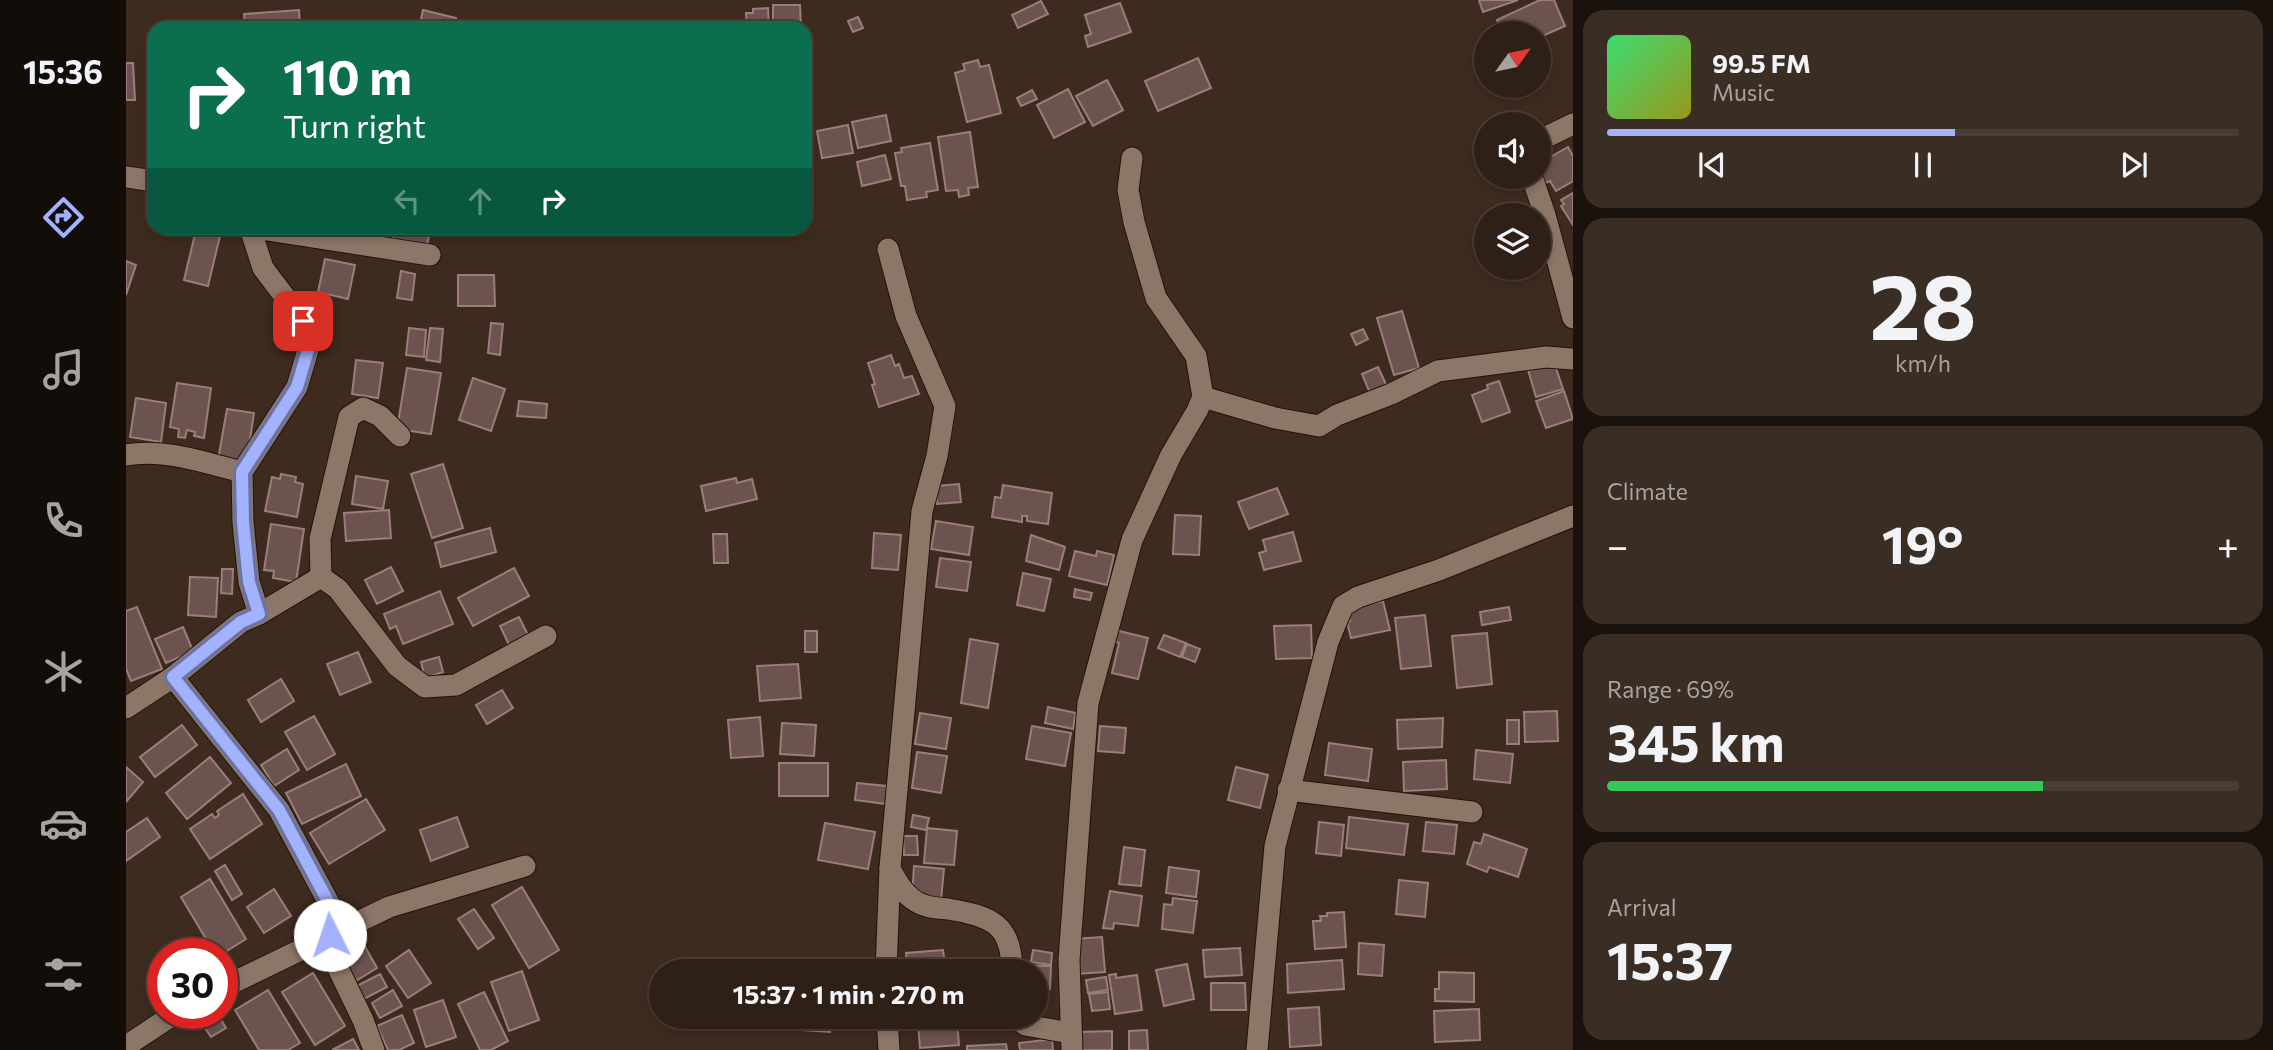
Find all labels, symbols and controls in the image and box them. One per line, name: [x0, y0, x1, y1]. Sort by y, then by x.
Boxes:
north arrow: [1474, 21, 1550, 98]
map controls: [1474, 21, 1551, 280]
text: 110 m: [283, 45, 412, 105]
text: 99.5 FM: [1712, 47, 1811, 78]
icon: right: [168, 49, 259, 140]
text: 15:36: [23, 51, 103, 91]
text: Music: [1712, 78, 1775, 106]
text: Turn right: [283, 105, 426, 145]
button: sound: [1474, 112, 1551, 189]
icon: previous: [1693, 146, 1731, 184]
icon: pause: [1904, 146, 1942, 184]
icon: next: [2115, 146, 2153, 184]
icon: left: [388, 182, 426, 220]
icon: ahead: [461, 182, 499, 220]
icon: right: [534, 182, 572, 220]
icon: directions: [39, 193, 88, 242]
button: layers: [1474, 203, 1551, 280]
text: 28: [1869, 247, 1977, 359]
pin: [273, 291, 333, 351]
icon: arrive: [284, 302, 322, 340]
icon: music: [39, 345, 88, 394]
text: km/h: [1895, 349, 1951, 377]
text: Climate: [1607, 477, 1688, 505]
icon: phone: [39, 496, 88, 545]
text: 19°: [1882, 511, 1963, 575]
text: −: [1607, 521, 1629, 568]
text: +: [2217, 521, 2239, 568]
icon: climate: [39, 647, 88, 696]
text: Range · 69%: [1607, 675, 1734, 703]
text: 345 km: [1607, 709, 1785, 773]
icon: car: [39, 799, 88, 848]
text: Arrival: [1607, 893, 1677, 921]
position arrow: [293, 898, 367, 972]
text: 15:37: [1607, 927, 1733, 991]
speed limit sign: 30: [147, 938, 238, 1029]
icon: filters: [39, 950, 88, 999]
text: 15:37 · 1 min · 270 m: [733, 978, 965, 1009]

